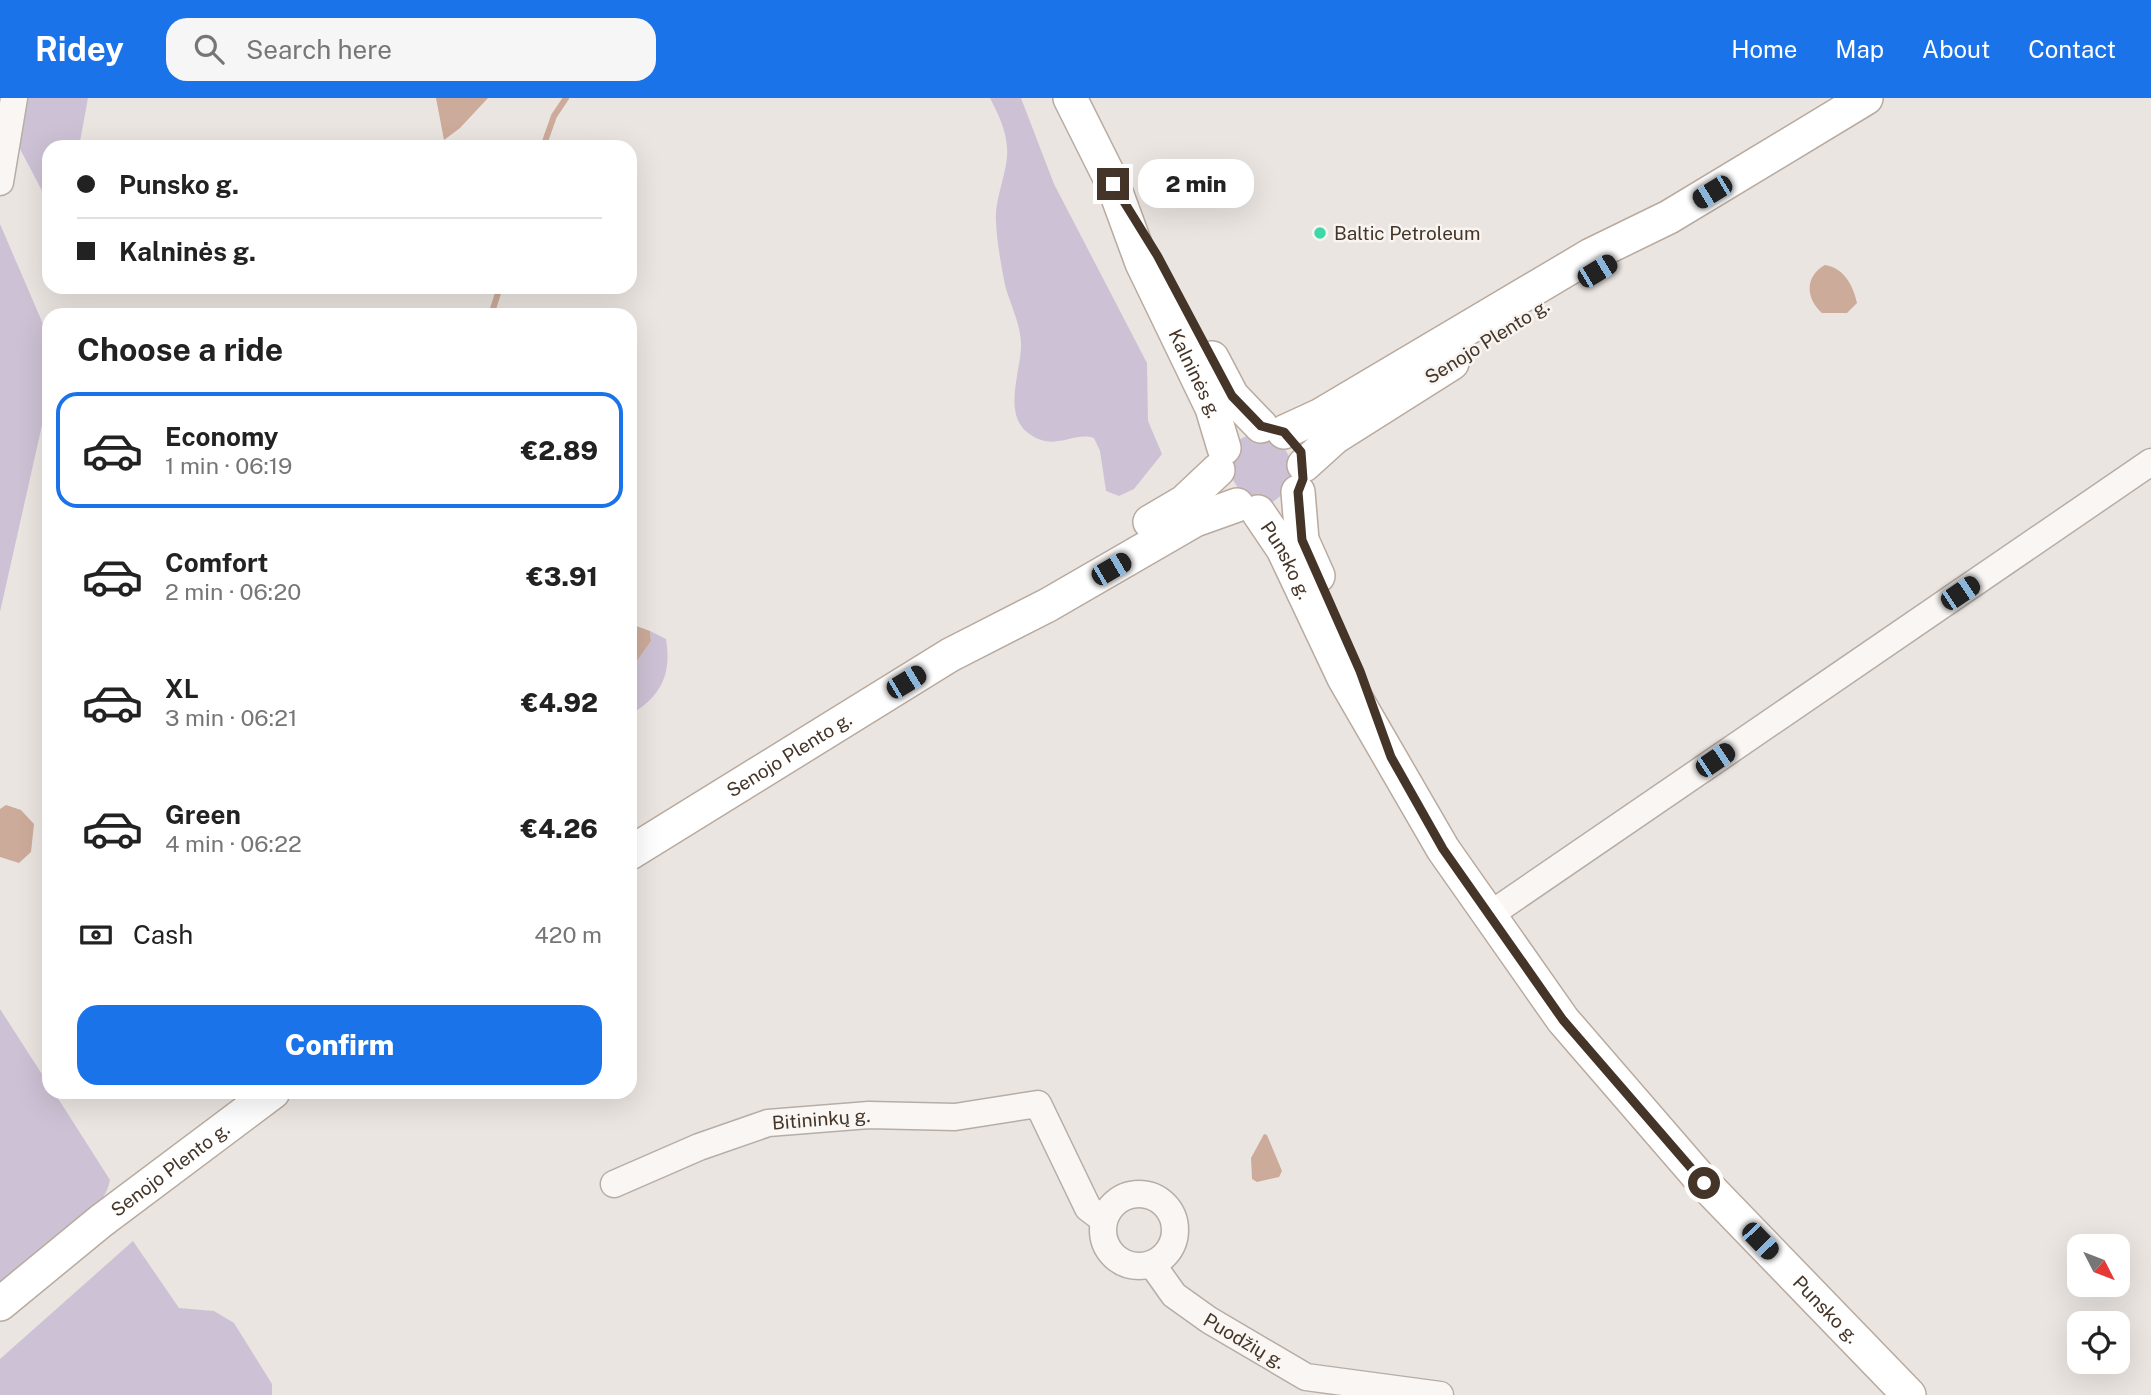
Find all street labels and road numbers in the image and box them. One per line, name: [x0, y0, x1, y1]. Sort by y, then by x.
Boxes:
street label: Senojo Plento g.: [1421, 294, 1553, 388]
street label: Kalninės g.: [1164, 325, 1225, 421]
street label: Punsko g.: [1256, 517, 1316, 603]
street label: Senojo Plento g.: [723, 708, 855, 801]
street label: Bitininkų g.: [771, 1104, 871, 1134]
street label: Senojo Plento g.: [106, 1118, 234, 1221]
street label: Punsko g.: [1789, 1271, 1864, 1348]
street label: Puodžių g.: [1200, 1308, 1289, 1373]

